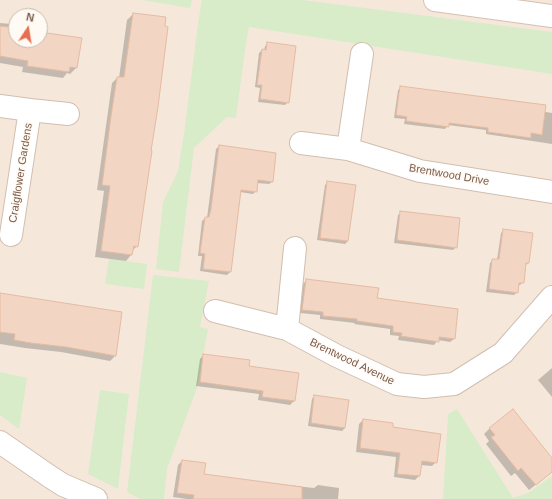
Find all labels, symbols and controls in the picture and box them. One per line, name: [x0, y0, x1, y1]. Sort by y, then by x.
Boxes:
north arrow: [8, 8, 48, 48]
text: N: [25, 11, 35, 24]
street label: Craigflower Gardens: [7, 122, 35, 224]
street label: Brentwood Drive: [408, 161, 490, 189]
street label: Brentwood Avenue: [307, 336, 397, 388]

